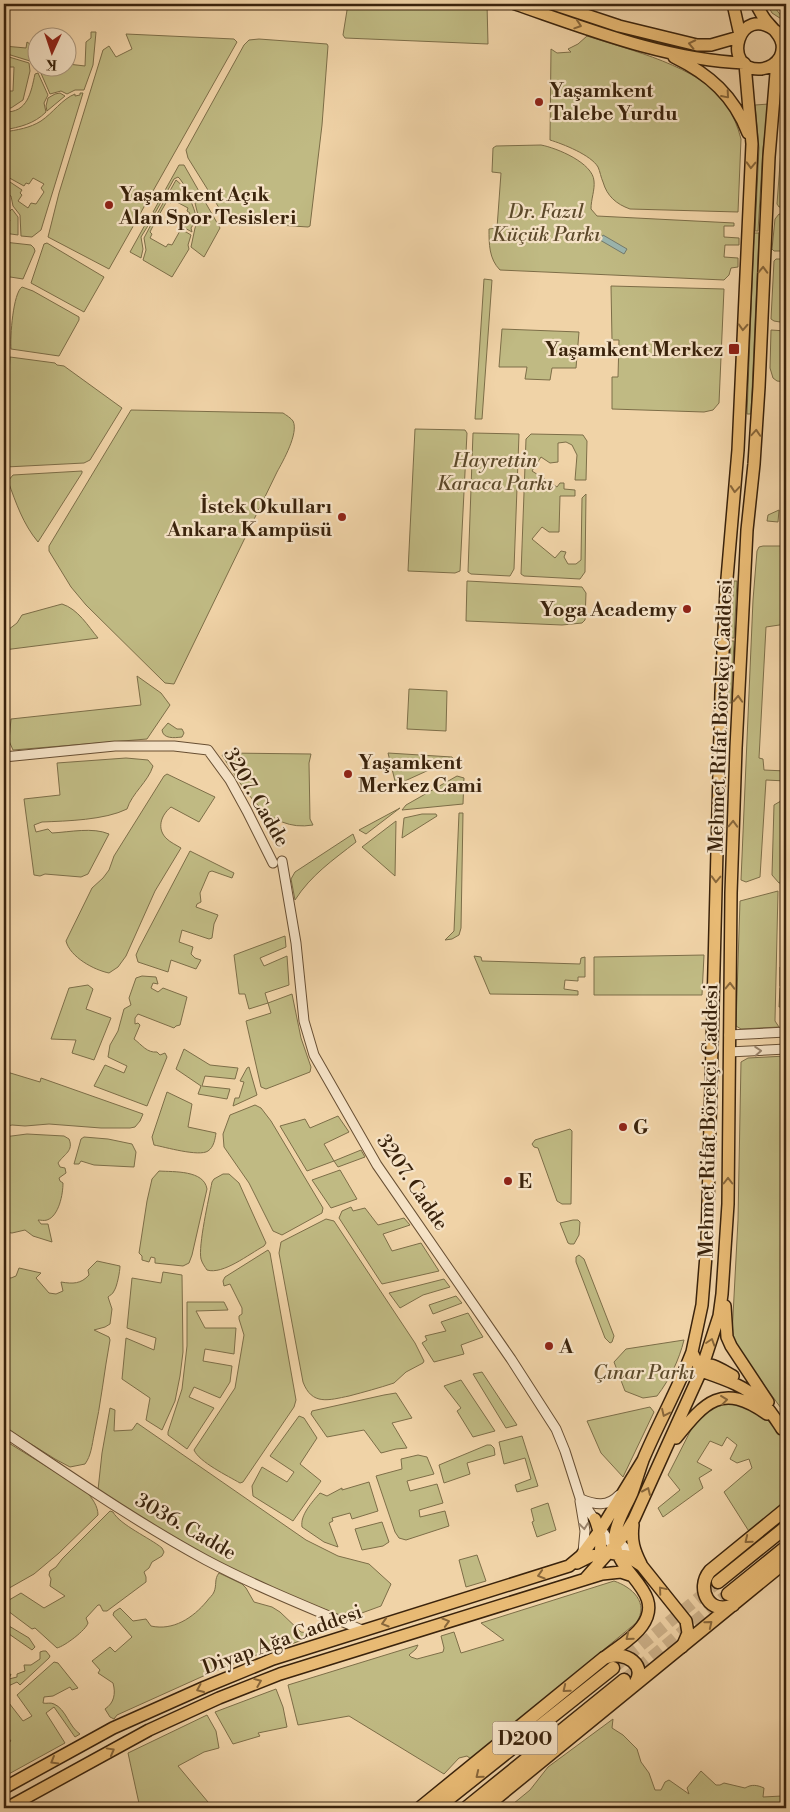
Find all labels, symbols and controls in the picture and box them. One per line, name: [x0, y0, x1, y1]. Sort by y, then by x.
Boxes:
one-way arrow: [573, 19, 581, 29]
north arrow: [28, 28, 78, 78]
one-way arrow: [687, 39, 696, 49]
text: K: [45, 55, 58, 73]
place label: Yaşamkent Talebe Yurdu: [549, 79, 678, 127]
one-way arrow: [720, 89, 729, 98]
marker: Yaşamkent Talebe Yurdu: [533, 96, 545, 108]
one-way arrow: [745, 161, 756, 169]
place label: Yaşamkent Açık Alan Spor Tesisleri: [118, 183, 297, 231]
marker: Yaşamkent Açık Alan Spor Tesisleri: [103, 199, 115, 211]
park label: Dr. Fazıl Küçük Parkı: [492, 200, 601, 248]
one-way arrow: [758, 266, 768, 274]
one-way arrow: [738, 323, 749, 331]
place label: Yaşamkent Merkez: [544, 338, 723, 363]
marker: Yaşamkent Merkez: [727, 342, 741, 356]
one-way arrow: [750, 428, 761, 436]
park label: Hayrettin Karaca Parkı: [437, 449, 554, 497]
one-way arrow: [730, 486, 741, 494]
place label: İstek Okulları Ankara Kampüsü: [166, 493, 333, 543]
marker: İstek Okulları Ankara Kampüsü: [336, 511, 348, 523]
street label: Mehmet Rifat Börekçi Caddesi: [704, 578, 739, 854]
place label: Yoga Academy: [540, 598, 678, 623]
marker: Yoga Academy: [681, 603, 693, 615]
one-way arrow: [733, 695, 744, 703]
street label: 3207. Cadde: [217, 744, 294, 852]
place label: Yaşamkent Merkez Cami: [358, 751, 483, 799]
marker: Yaşamkent Merkez Cami: [342, 768, 354, 780]
one-way arrow: [728, 819, 739, 827]
one-way arrow: [711, 876, 721, 883]
one-way arrow: [725, 982, 735, 990]
street label: Mehmet Rifat Börekçi Caddesi: [695, 983, 724, 1258]
one-way arrow: [754, 1045, 762, 1056]
place label: G: [633, 1116, 649, 1141]
marker: G: [617, 1121, 629, 1133]
street label: 3207. Cadde: [371, 1130, 453, 1236]
place label: E: [518, 1170, 532, 1195]
marker: E: [502, 1175, 514, 1187]
one-way arrow: [723, 1177, 733, 1185]
place label: A: [558, 1335, 574, 1360]
one-way arrow: [705, 1338, 715, 1347]
marker: A: [543, 1340, 555, 1352]
park label: Çınar Parkı: [593, 1361, 696, 1386]
one-way arrow: [721, 1395, 729, 1406]
one-way arrow: [661, 1408, 671, 1417]
one-way arrow: [640, 1487, 651, 1496]
street label: 3036. Cadde: [130, 1488, 240, 1566]
one-way arrow: [578, 1522, 589, 1530]
one-way arrow: [745, 1535, 754, 1544]
one-way arrow: [537, 1569, 545, 1579]
one-way arrow: [659, 1587, 668, 1596]
street label: Diyap Ağa Caddesi: [199, 1600, 366, 1681]
one-way arrow: [382, 1617, 390, 1627]
one-way arrow: [441, 1617, 450, 1627]
one-way arrow: [704, 1621, 713, 1630]
one-way arrow: [626, 1632, 635, 1641]
one-way arrow: [253, 1678, 262, 1689]
one-way arrow: [196, 1683, 205, 1694]
one-way arrow: [563, 1683, 572, 1691]
road number: D200: [492, 1722, 558, 1755]
one-way arrow: [105, 1747, 114, 1757]
one-way arrow: [50, 1754, 59, 1764]
one-way arrow: [476, 1769, 485, 1777]

